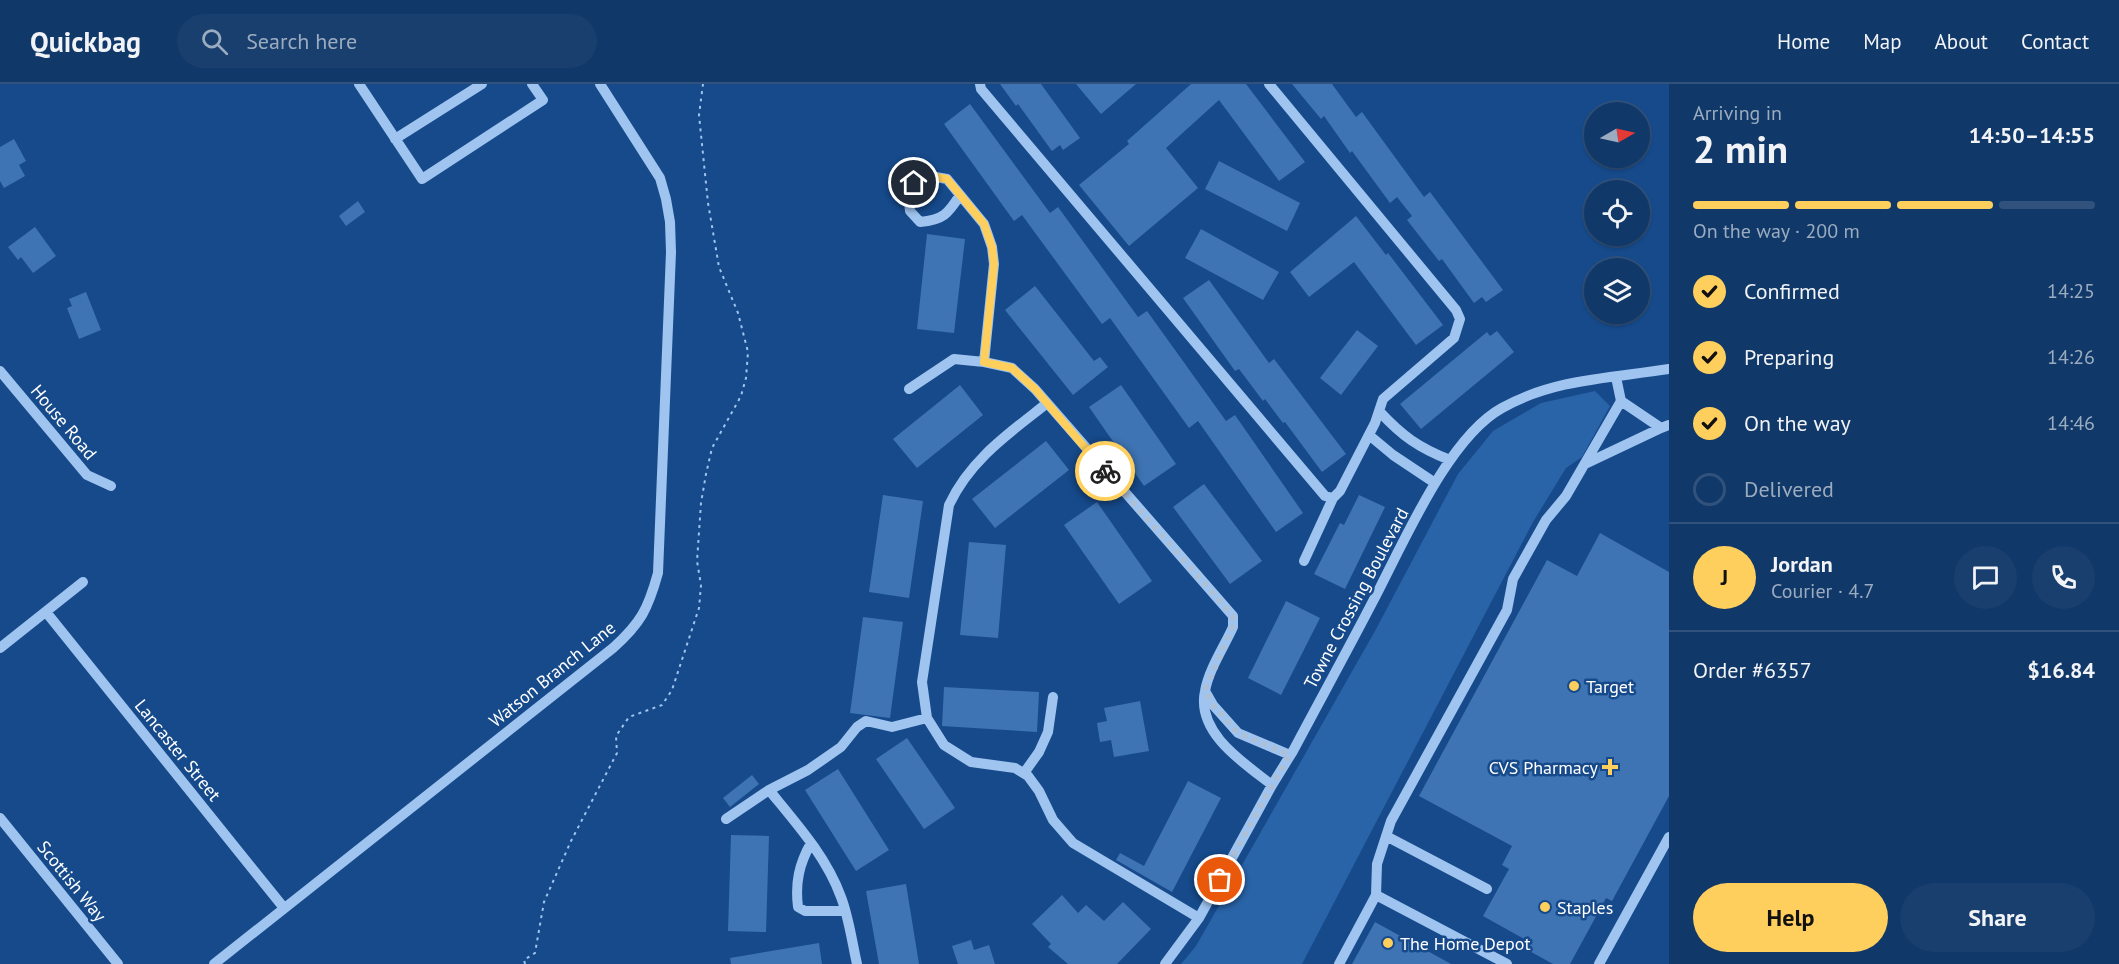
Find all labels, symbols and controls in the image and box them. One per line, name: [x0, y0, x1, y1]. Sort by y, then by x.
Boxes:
search box: [177, 14, 597, 68]
text: Quickbag: [30, 23, 141, 60]
icon: search: [198, 25, 231, 58]
text: Search here: [246, 27, 357, 55]
text: Home: [1777, 28, 1830, 55]
text: Map: [1863, 28, 1902, 55]
text: About: [1935, 28, 1988, 55]
text: Contact: [2021, 28, 2089, 55]
text: Arriving in: [1693, 100, 1782, 126]
north arrow: [1584, 102, 1650, 168]
map controls: [1584, 102, 1650, 324]
text: 14:50–14:55: [1969, 121, 2095, 149]
text: 2 min: [1693, 123, 1788, 174]
pin: [888, 157, 939, 208]
icon: home: [897, 166, 930, 199]
button: locate: [1584, 180, 1650, 246]
text: On the way · 200 m: [1693, 218, 1860, 244]
button: layers: [1584, 258, 1650, 324]
icon: check: [1693, 275, 1726, 308]
text: Confirmed: [1744, 277, 1840, 305]
text: 14:25: [2047, 278, 2095, 304]
icon: check: [1693, 341, 1726, 374]
text: Preparing: [1744, 343, 1834, 371]
text: 14:26: [2047, 344, 2095, 370]
street label: House Road: [26, 380, 102, 464]
icon: check: [1693, 407, 1726, 440]
text: On the way: [1744, 409, 1851, 437]
text: 14:46: [2047, 410, 2095, 436]
courier: [1075, 441, 1135, 501]
icon: bike: [1089, 455, 1122, 488]
text: Delivered: [1744, 475, 1834, 503]
street label: Towne Crossing Boulevard: [1299, 504, 1413, 692]
button: chat: [1954, 546, 2017, 609]
button: phone: [2032, 546, 2095, 609]
text: Jordan: [1771, 550, 1833, 578]
text: J: [1721, 563, 1728, 591]
text: Courier · 4.7: [1771, 578, 1874, 604]
street label: Watson Branch Lane: [484, 616, 620, 732]
text: Order #6357: [1693, 656, 1812, 684]
text: $16.84: [2027, 656, 2095, 684]
place label: Target: [1586, 675, 1634, 698]
marker: Target: [1567, 679, 1581, 693]
street label: Lancaster Street: [130, 694, 226, 806]
place label: CVS Pharmacy: [1489, 756, 1599, 779]
marker: CVS Pharmacy: [1603, 760, 1617, 774]
street label: Scottish Way: [32, 836, 112, 927]
pin: [1194, 854, 1245, 905]
icon: bag: [1203, 863, 1236, 896]
button: Help: [1693, 883, 1888, 952]
button: Share: [1900, 883, 2095, 952]
place label: Staples: [1557, 896, 1613, 919]
marker: Staples: [1538, 900, 1552, 914]
place label: The Home Depot: [1400, 932, 1531, 955]
marker: The Home Depot: [1381, 936, 1395, 950]

